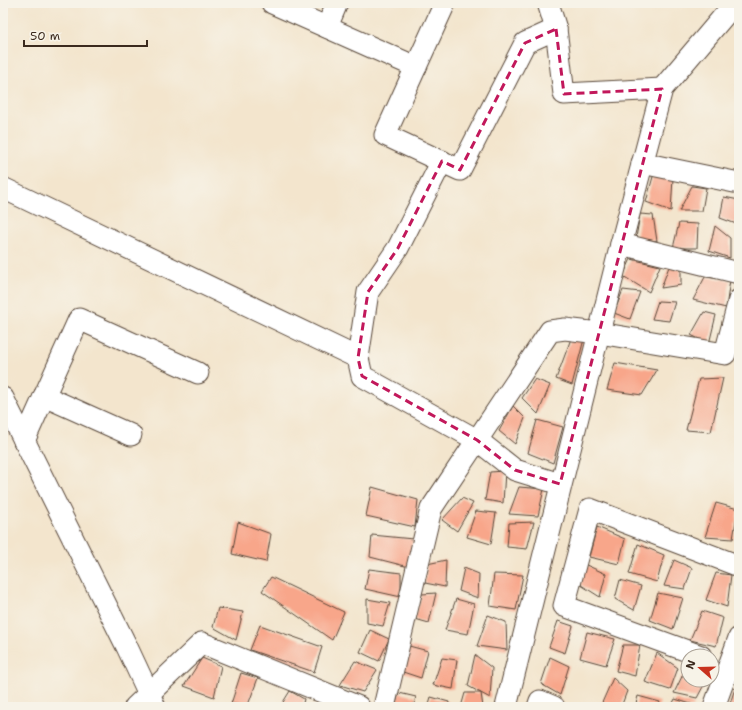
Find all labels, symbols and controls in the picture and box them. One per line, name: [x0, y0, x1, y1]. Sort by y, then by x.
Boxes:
scale bar: [24, 22, 147, 48]
text: 50 m: [30, 28, 60, 44]
north arrow: [680, 648, 720, 688]
text: N: [683, 658, 700, 671]

